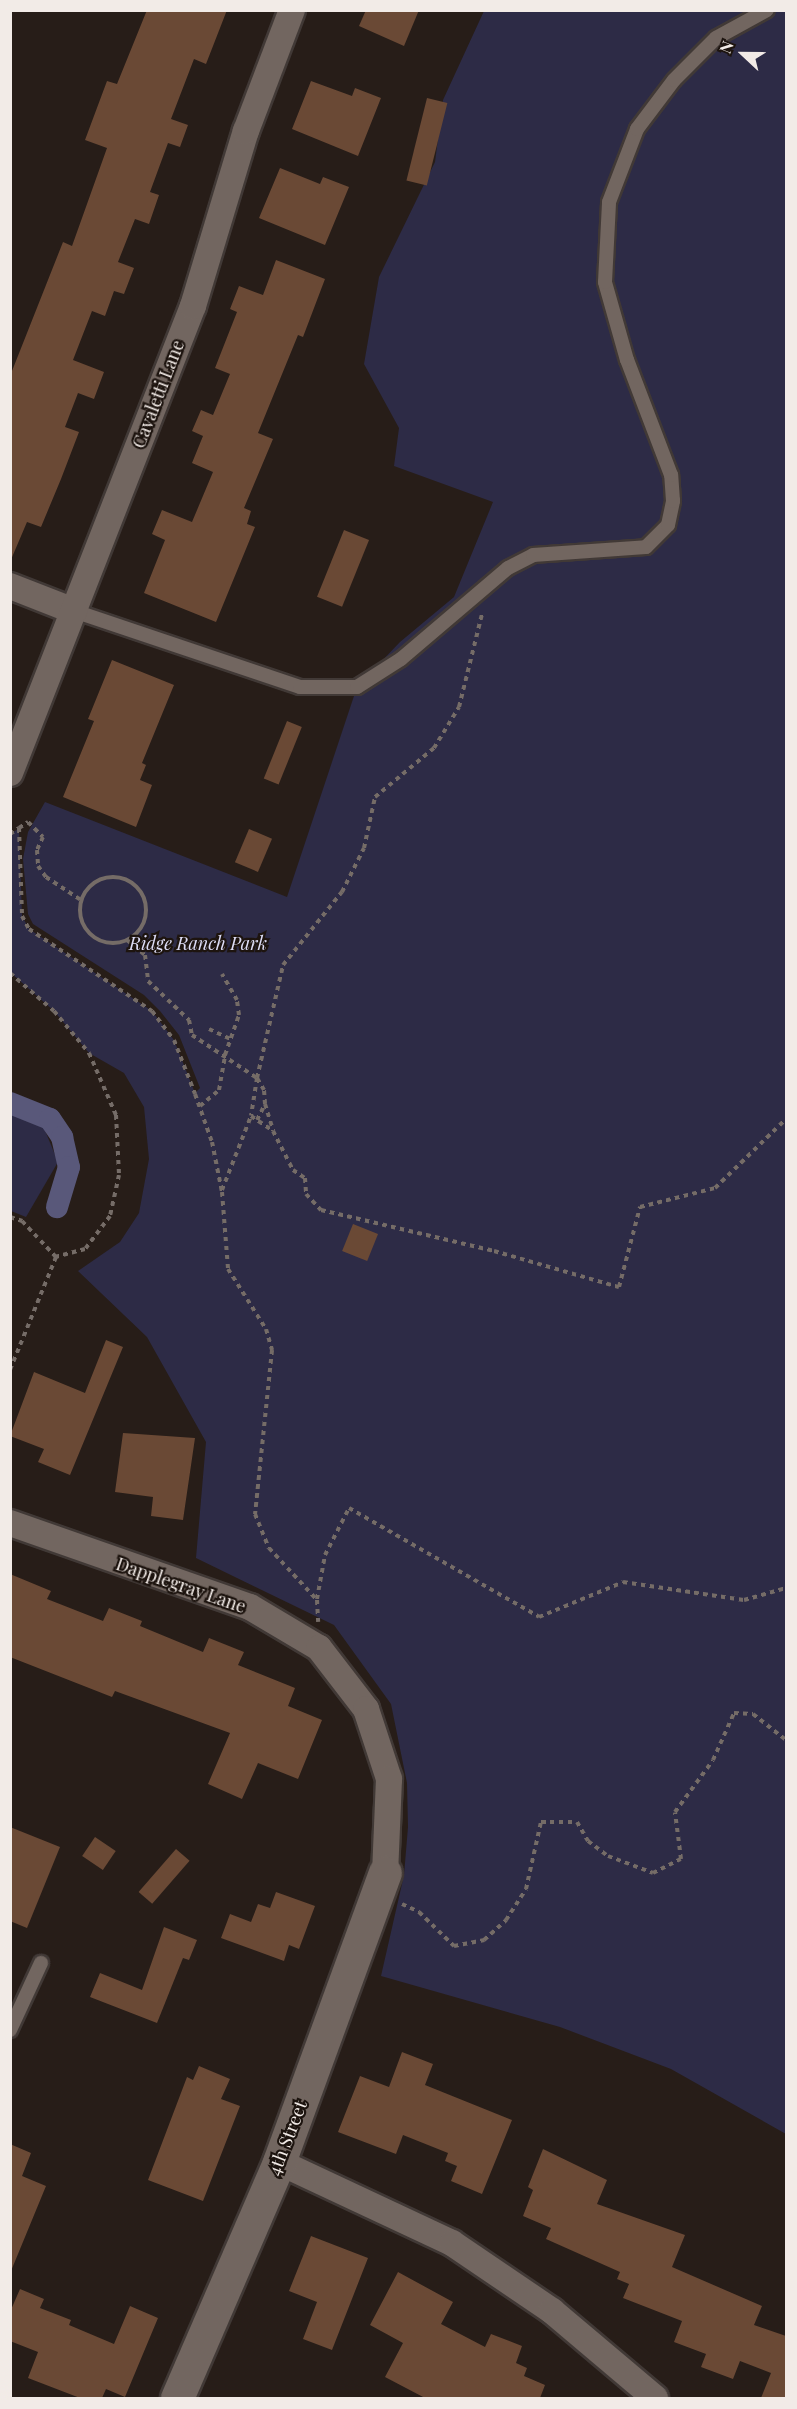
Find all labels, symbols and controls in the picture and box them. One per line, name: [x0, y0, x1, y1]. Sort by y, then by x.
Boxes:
north arrow: [713, 24, 773, 84]
text: N: [714, 38, 738, 56]
street label: Cavaletti Lane: [127, 337, 189, 451]
park label: Ridge Ranch Park: [129, 932, 267, 954]
street label: Dapplegray Lane: [113, 1553, 249, 1617]
street label: 4th Street: [263, 2097, 311, 2179]

